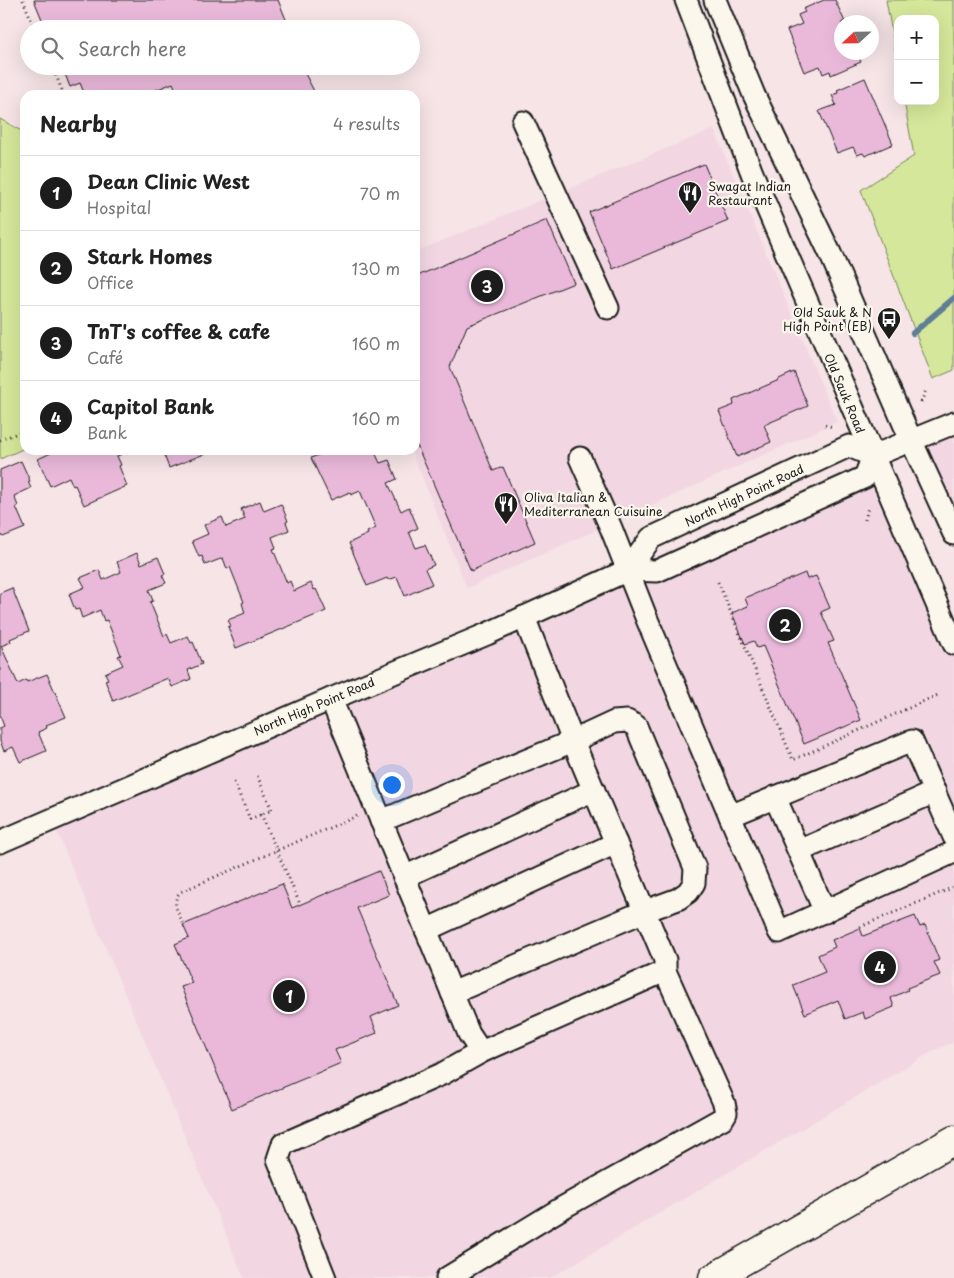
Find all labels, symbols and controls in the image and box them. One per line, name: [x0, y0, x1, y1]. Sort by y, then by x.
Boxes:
north arrow: [834, 15, 879, 60]
map controls: [894, 15, 939, 105]
button: +: [894, 15, 939, 60]
search box: [20, 20, 420, 75]
icon: search: [38, 34, 66, 62]
text: Search here: [78, 34, 187, 62]
button: −: [894, 60, 939, 105]
text: Nearby: [40, 107, 117, 139]
text: 4 results: [333, 111, 400, 135]
text: Dean Clinic West: [87, 167, 250, 195]
place label: Swagat Indian Restaurant: [708, 177, 791, 209]
restaurant icon: Swagat Indian Restaurant: [677, 180, 703, 214]
text: 1: [52, 181, 60, 205]
text: 70 m: [360, 181, 400, 205]
text: Hospital: [87, 195, 151, 219]
text: Stark Homes: [87, 242, 212, 270]
text: 2: [50, 256, 62, 280]
text: 130 m: [352, 256, 400, 280]
pin: 3: [471, 267, 503, 305]
text: Office: [87, 270, 134, 294]
place label: Old Sauk & N High Point (EB): [783, 303, 872, 335]
bus stop icon: Old Sauk & N High Point (EB): [876, 306, 902, 340]
text: TnT's coffee & cafe: [87, 317, 270, 345]
text: 3: [51, 331, 61, 355]
text: 160 m: [352, 331, 400, 355]
text: Café: [87, 345, 123, 369]
street label: Old Sauk Road: [820, 350, 870, 436]
text: Capitol Bank: [87, 392, 214, 420]
text: 4: [51, 406, 61, 430]
text: 160 m: [352, 406, 400, 430]
text: Bank: [87, 420, 127, 444]
street label: North High Point Road: [681, 459, 807, 531]
place label: Oliva Italian & Mediterranean Cuisuine: [524, 488, 663, 520]
restaurant icon: Oliva Italian & Mediterranean Cuisuine: [493, 491, 519, 525]
pin: 2: [769, 606, 801, 644]
street label: North High Point Road: [251, 672, 377, 740]
your location: [379, 772, 405, 798]
pin: 4: [864, 948, 896, 986]
pin: 1: [273, 977, 305, 1015]

